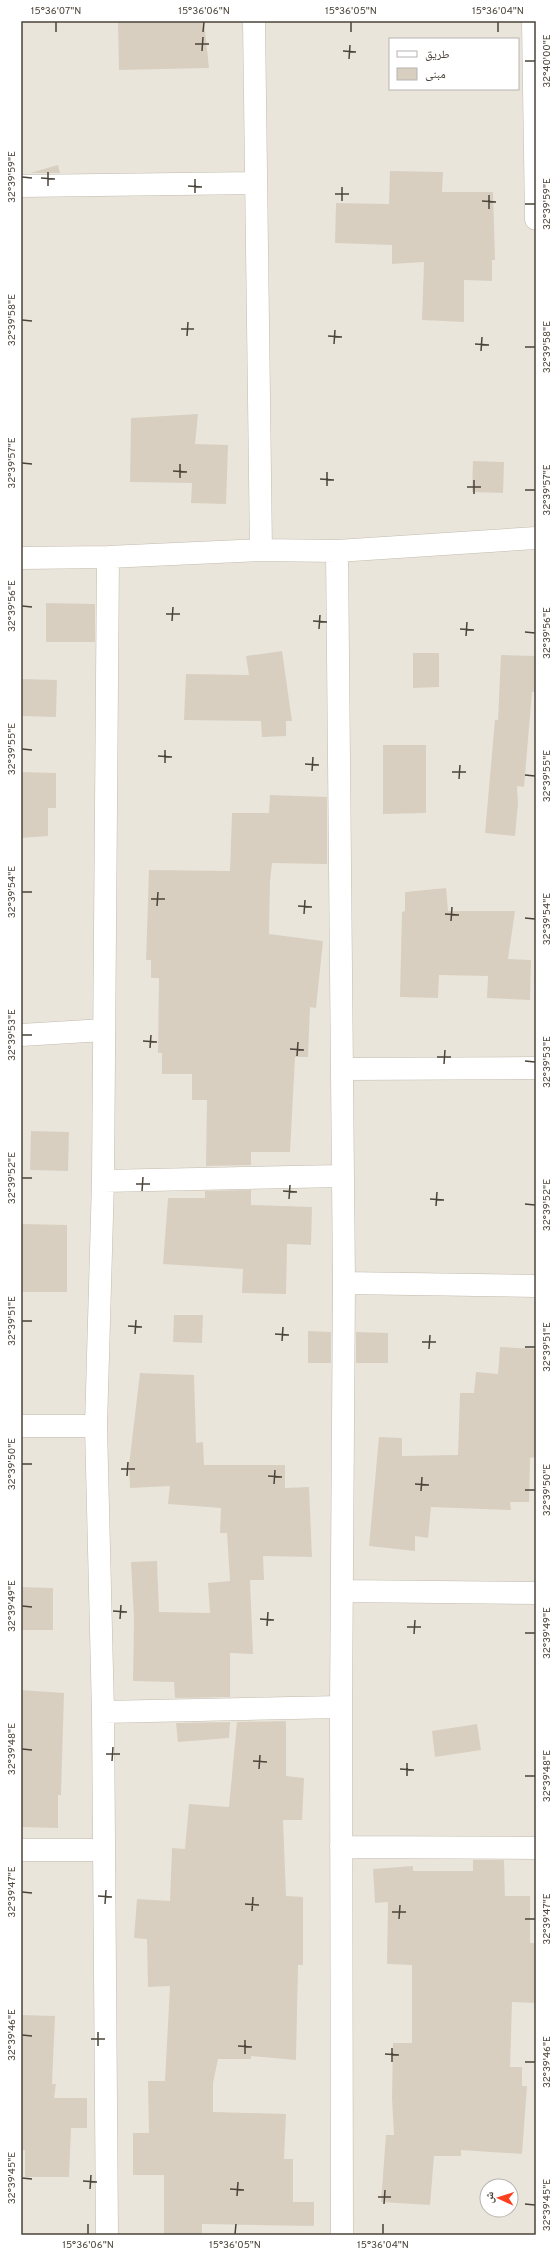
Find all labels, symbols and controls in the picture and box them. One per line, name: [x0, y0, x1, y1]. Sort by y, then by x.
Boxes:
text: 15°36'07"N: [31, 5, 81, 18]
text: 15°36'06"N: [178, 5, 230, 18]
text: 15°36'05"N: [325, 5, 377, 18]
text: 15°36'04"N: [472, 5, 524, 18]
text: 32°40'00"E: [541, 34, 554, 88]
legend: [389, 38, 519, 90]
text: طريق: [425, 47, 450, 63]
text: مبنى: [425, 67, 446, 83]
text: 32°39'59"E: [6, 151, 19, 203]
text: 32°39'59"E: [541, 178, 554, 230]
text: 32°39'58"E: [6, 294, 19, 346]
text: 32°39'58"E: [541, 321, 554, 373]
text: 32°39'57"E: [6, 437, 19, 489]
text: 32°39'57"E: [541, 464, 554, 516]
text: 32°39'56"E: [6, 580, 19, 632]
text: 32°39'56"E: [541, 607, 554, 659]
text: 32°39'55"E: [6, 723, 19, 775]
text: 32°39'55"E: [541, 750, 554, 802]
text: 32°39'54"E: [6, 866, 19, 918]
text: 32°39'54"E: [541, 893, 554, 945]
text: 32°39'53"E: [6, 1009, 19, 1061]
text: 32°39'53"E: [541, 1036, 554, 1088]
text: 32°39'52"E: [6, 1152, 19, 1204]
text: 32°39'52"E: [541, 1179, 554, 1231]
text: 32°39'51"E: [6, 1296, 19, 1346]
text: 32°39'51"E: [541, 1322, 554, 1372]
text: 32°39'50"E: [6, 1438, 19, 1490]
text: 32°39'50"E: [541, 1464, 554, 1516]
text: 32°39'49"E: [6, 1580, 19, 1632]
text: 32°39'49"E: [541, 1607, 554, 1659]
text: 32°39'48"E: [6, 1723, 19, 1775]
text: 32°39'48"E: [541, 1750, 554, 1802]
text: 32°39'47"E: [6, 1866, 19, 1918]
text: 32°39'47"E: [541, 1893, 554, 1945]
text: 32°39'46"E: [6, 2009, 19, 2061]
text: 32°39'46"E: [541, 2036, 554, 2088]
text: 32°39'45"E: [6, 2152, 19, 2204]
north arrow: [479, 2178, 519, 2218]
text: 32°39'45"E: [541, 2179, 554, 2231]
text: ش: [483, 2191, 497, 2204]
text: 15°36'06"N: [62, 2239, 114, 2252]
text: 15°36'05"N: [209, 2239, 261, 2252]
text: 15°36'04"N: [357, 2239, 409, 2252]

